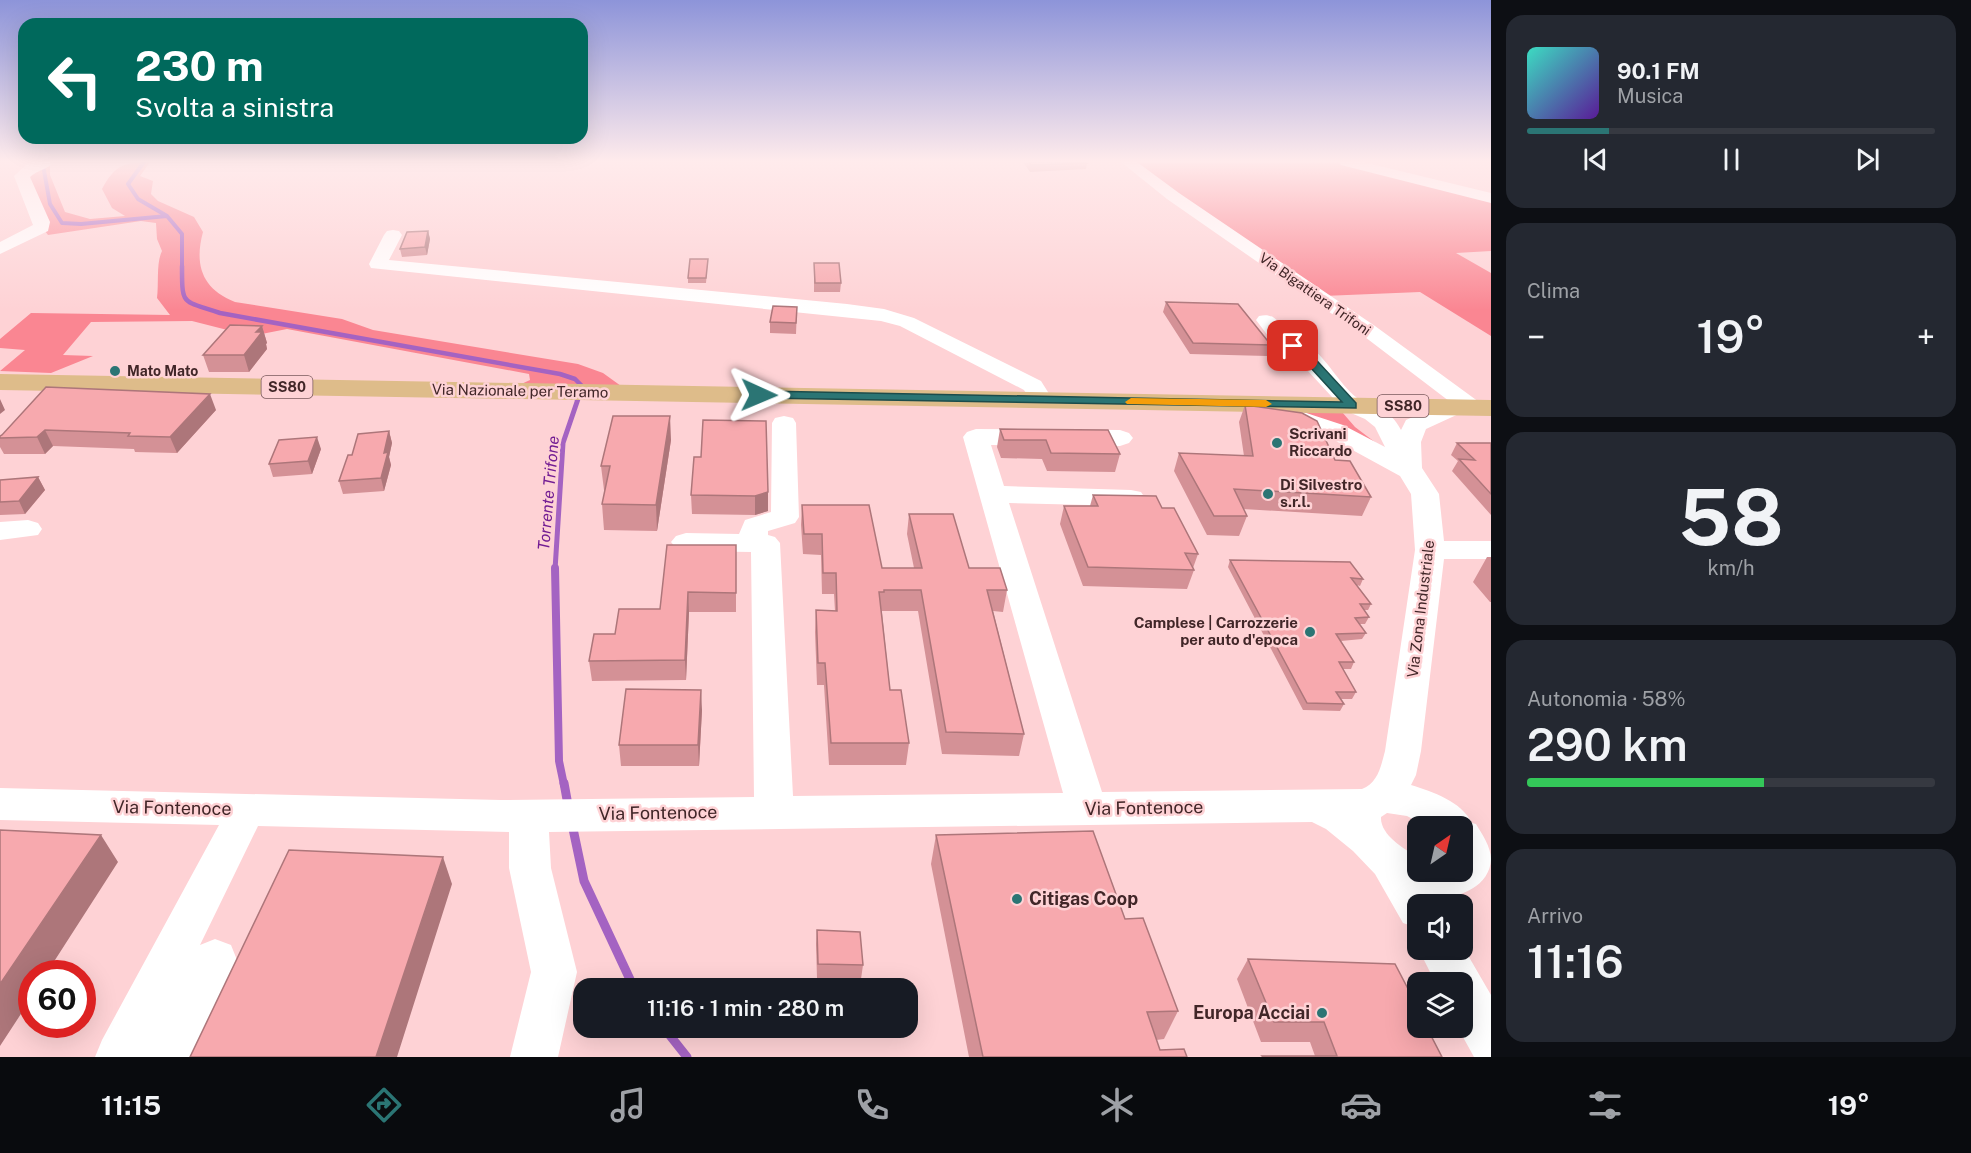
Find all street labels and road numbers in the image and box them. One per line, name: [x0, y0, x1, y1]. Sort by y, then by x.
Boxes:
street label: Via Bigattiera Trifoni: [1256, 249, 1374, 339]
road number: SS80: [262, 376, 312, 398]
street label: Via Nazionale per Teramo: [432, 380, 608, 401]
road number: SS80: [1378, 395, 1428, 417]
street label: Via Zona Industriale: [1404, 539, 1437, 679]
street label: Via Fontenoce: [112, 796, 232, 819]
street label: Via Fontenoce: [1084, 796, 1204, 819]
street label: Via Fontenoce: [598, 801, 718, 824]

